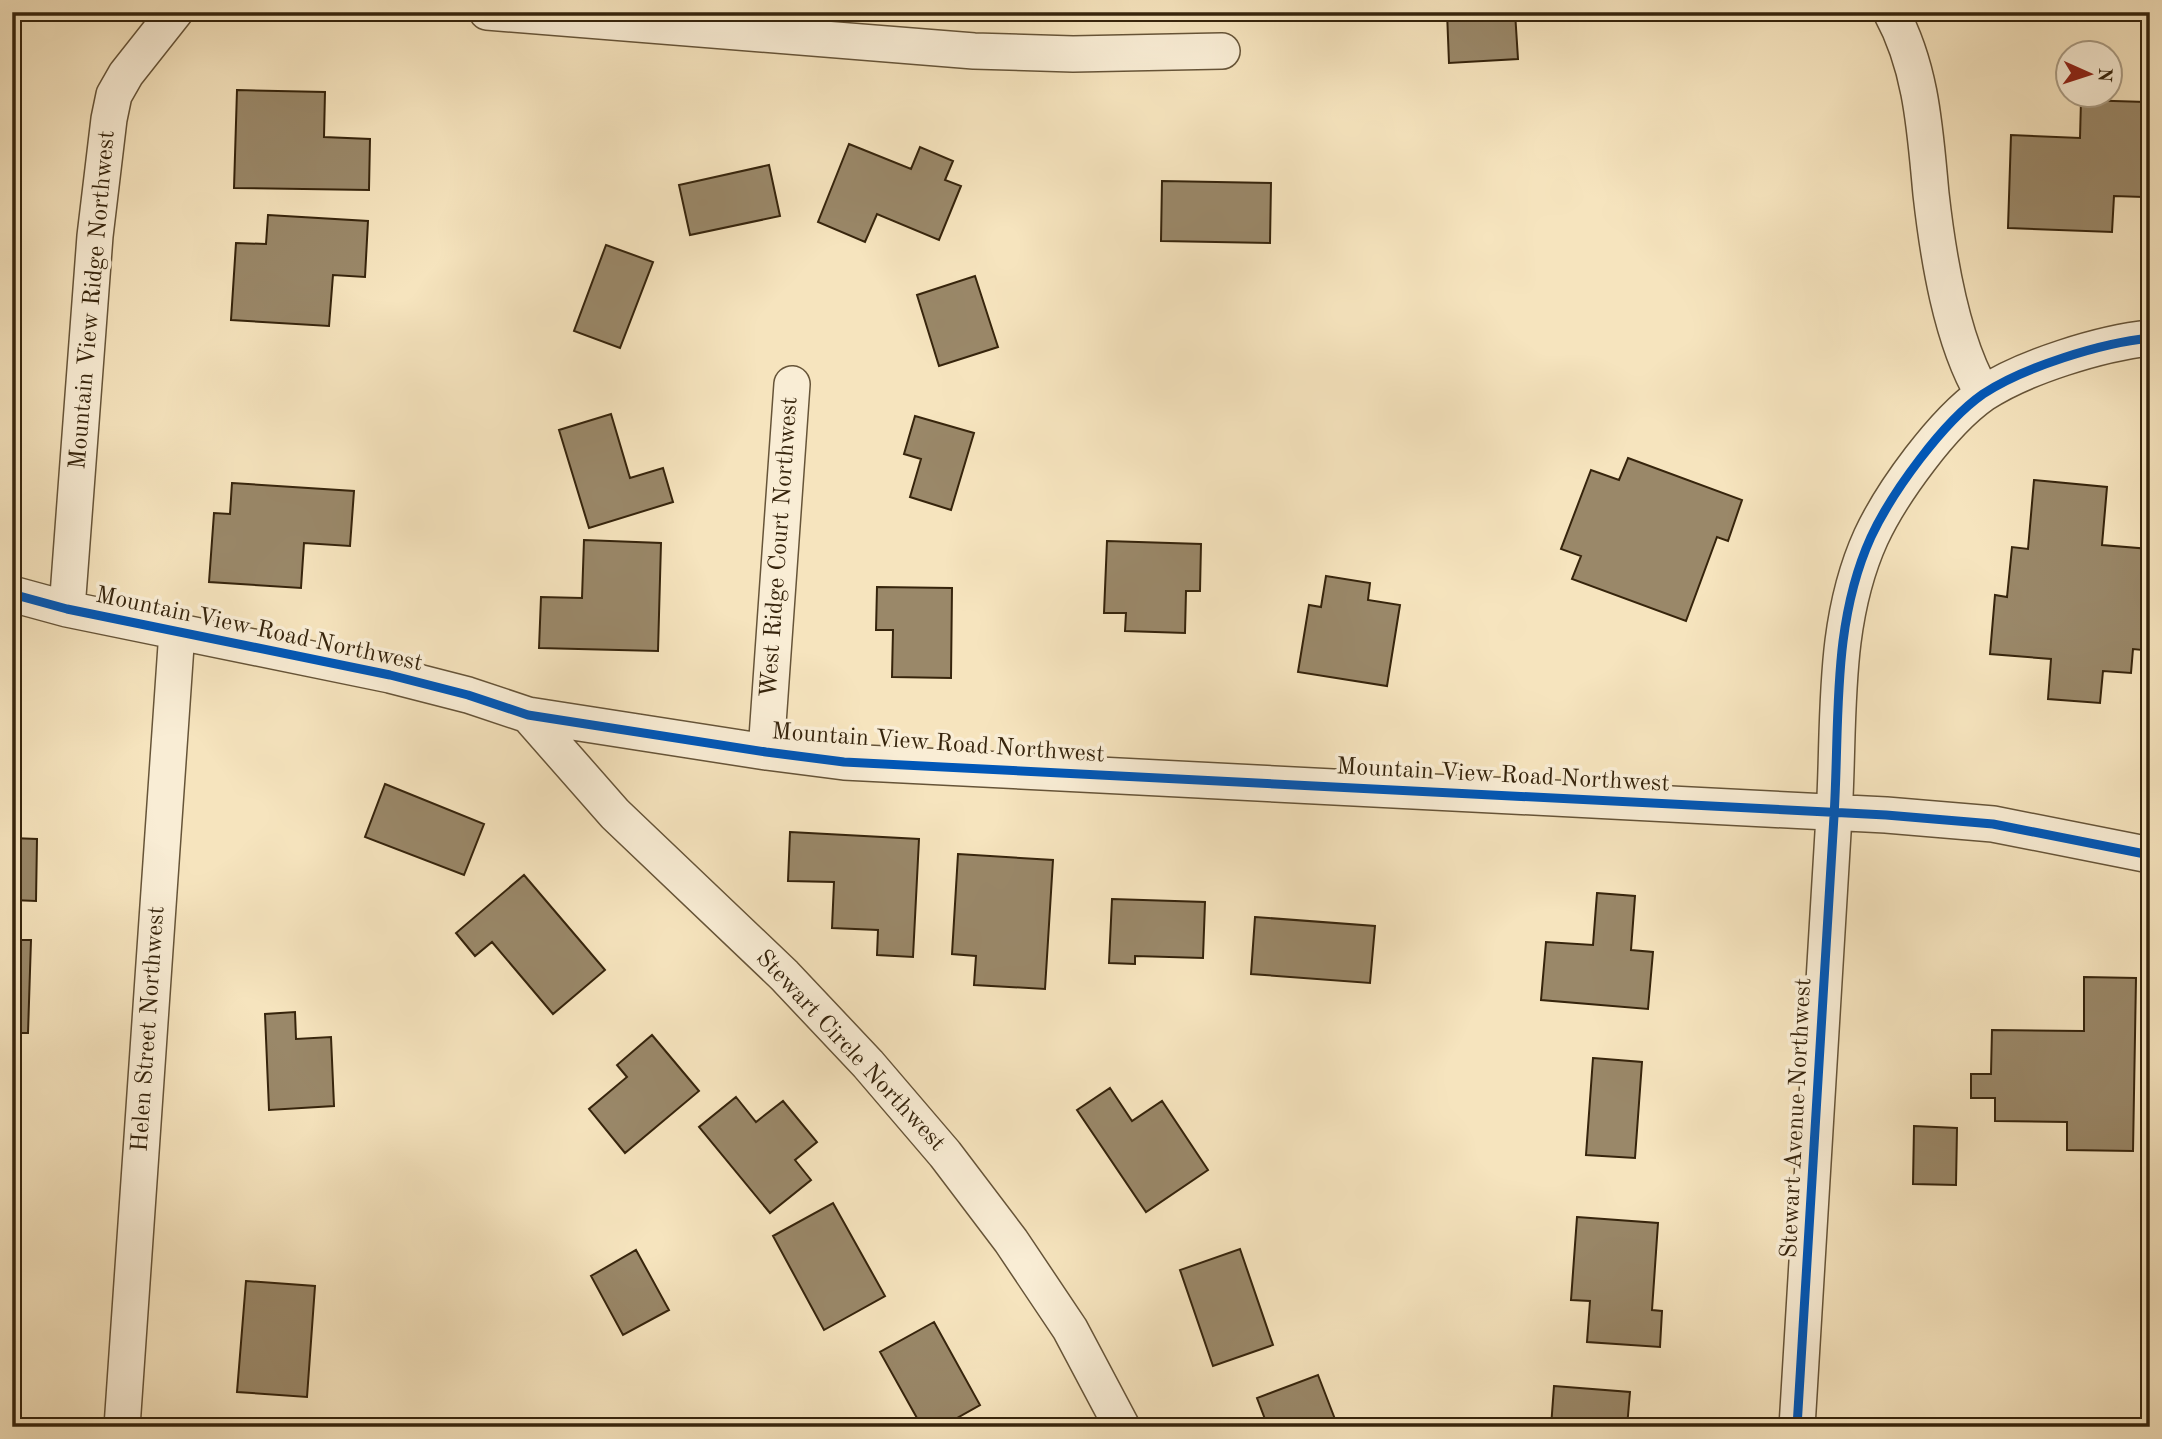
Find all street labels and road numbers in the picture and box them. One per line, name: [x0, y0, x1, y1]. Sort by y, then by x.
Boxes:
street label: Mountain View Ridge Northwest: [66, 129, 120, 471]
street label: West Ridge Court Northwest: [758, 396, 802, 698]
street label: Mountain View Road Northwest: [93, 584, 425, 676]
street label: Mountain View Road Northwest: [771, 720, 1105, 768]
street label: Mountain View Road Northwest: [1336, 755, 1670, 797]
street label: Helen Street Northwest: [128, 905, 170, 1153]
street label: Stewart Circle Northwest: [751, 946, 949, 1156]
street label: Stewart Avenue Northwest: [1778, 977, 1816, 1259]

